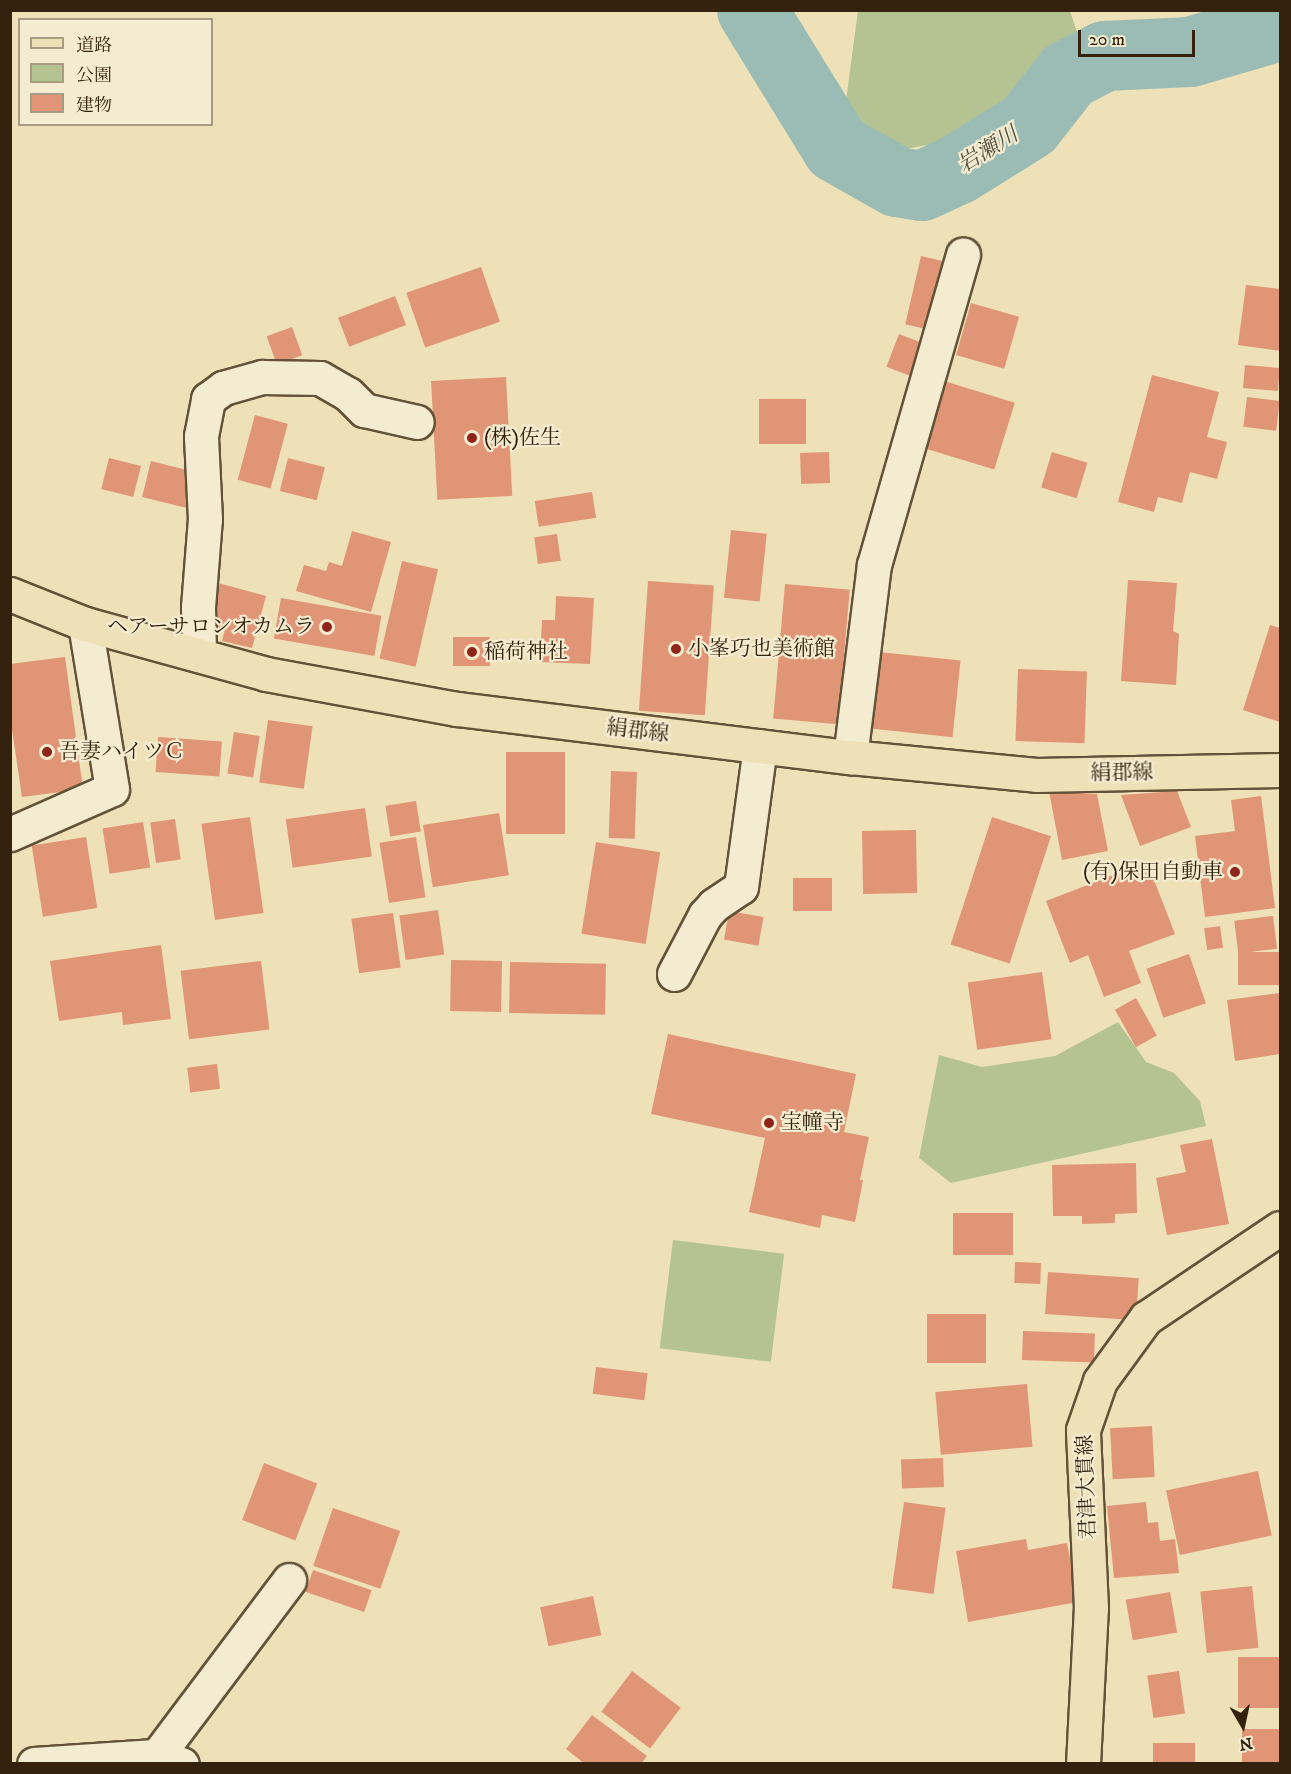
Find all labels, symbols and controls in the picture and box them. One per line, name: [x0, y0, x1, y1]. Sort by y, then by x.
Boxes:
legend: [18, 18, 213, 126]
scale bar: [1081, 18, 1198, 56]
text: 20 m: [1089, 29, 1125, 51]
text: 道路: [76, 35, 112, 57]
text: 公園: [76, 65, 112, 87]
text: 建物: [76, 95, 112, 117]
water label: 岩瀬川: [953, 121, 1023, 179]
place label: (株)佐生: [484, 425, 561, 451]
marker: (株)佐生: [465, 431, 479, 445]
place label: ヘアーサロンオカムラ: [106, 614, 315, 640]
marker: ヘアーサロンオカムラ: [320, 620, 334, 634]
place label: 小峯巧也美術館: [688, 636, 835, 662]
place label: 稲荷神社: [484, 639, 568, 665]
marker: 小峯巧也美術館: [669, 642, 683, 656]
marker: 稲荷神社: [465, 645, 479, 659]
street label: 絹郡線: [605, 715, 671, 747]
place label: 吾妻ハイツＣ: [59, 739, 185, 765]
marker: 吾妻ハイツＣ: [40, 745, 54, 759]
street label: 絹郡線: [1090, 760, 1154, 786]
place label: (有)保田自動車: [1083, 859, 1223, 885]
marker: (有)保田自動車: [1228, 865, 1242, 879]
place label: 宝幢寺: [781, 1110, 844, 1136]
marker: 宝幢寺: [762, 1116, 776, 1130]
street label: 君津大貫線: [1073, 1434, 1101, 1540]
north arrow: [1213, 1696, 1273, 1756]
text: N: [1238, 1733, 1254, 1755]

